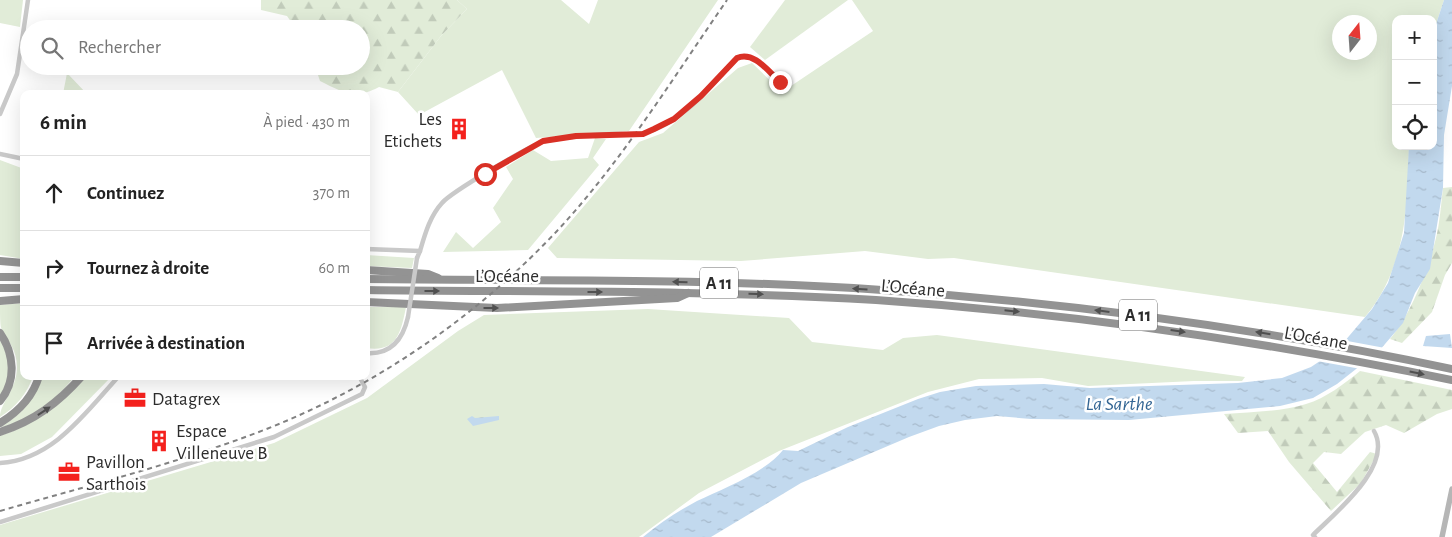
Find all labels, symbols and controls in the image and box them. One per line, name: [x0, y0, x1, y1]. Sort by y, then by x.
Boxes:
north arrow: [1332, 15, 1377, 60]
map controls: [1392, 15, 1437, 150]
button: +: [1392, 15, 1437, 60]
search box: [20, 20, 370, 75]
icon: search: [38, 34, 66, 62]
text: Rechercher: [78, 38, 161, 57]
button: −: [1392, 60, 1437, 105]
route end: [769, 71, 792, 94]
button: locate: [1392, 105, 1437, 150]
place label: Les Etichets: [384, 110, 442, 151]
text: 6 min: [40, 112, 87, 133]
text: À pied · 430 m: [263, 114, 350, 130]
building icon: Les Etichets: [446, 116, 472, 142]
route start: [474, 163, 497, 186]
icon: ahead: [40, 179, 68, 207]
text: Continuez: [87, 184, 164, 203]
text: 370 m: [313, 185, 350, 201]
icon: right: [40, 254, 68, 282]
text: Tournez à droite: [87, 259, 209, 278]
text: 60 m: [319, 260, 350, 276]
street label: L’Océane: [475, 267, 539, 286]
road number: A 11: [700, 268, 738, 298]
street label: L’Océane: [880, 276, 946, 301]
one-way arrow: [671, 278, 687, 286]
one-way arrow: [851, 284, 867, 292]
one-way arrow: [425, 287, 441, 295]
one-way arrow: [587, 288, 603, 296]
one-way arrow: [748, 291, 764, 299]
road number: A 11: [1119, 300, 1157, 330]
one-way arrow: [483, 304, 499, 312]
one-way arrow: [1094, 307, 1110, 315]
one-way arrow: [1005, 308, 1021, 316]
street label: L’Océane: [1282, 324, 1349, 353]
one-way arrow: [1170, 328, 1186, 336]
icon: arrive: [40, 329, 68, 357]
one-way arrow: [1255, 329, 1271, 337]
text: Arrivée à destination: [87, 334, 245, 353]
one-way arrow: [1409, 369, 1425, 377]
office icon: Datagrex: [122, 385, 148, 411]
place label: Datagrex: [152, 390, 220, 409]
water label: La Sarthe: [1086, 394, 1153, 414]
one-way arrow: [37, 406, 51, 416]
place label: Espace Villeneuve B: [176, 422, 267, 463]
building icon: Espace Villeneuve B: [146, 428, 172, 454]
place label: Pavillon Sarthois: [86, 453, 146, 494]
office icon: Pavillon Sarthois: [56, 459, 82, 485]

